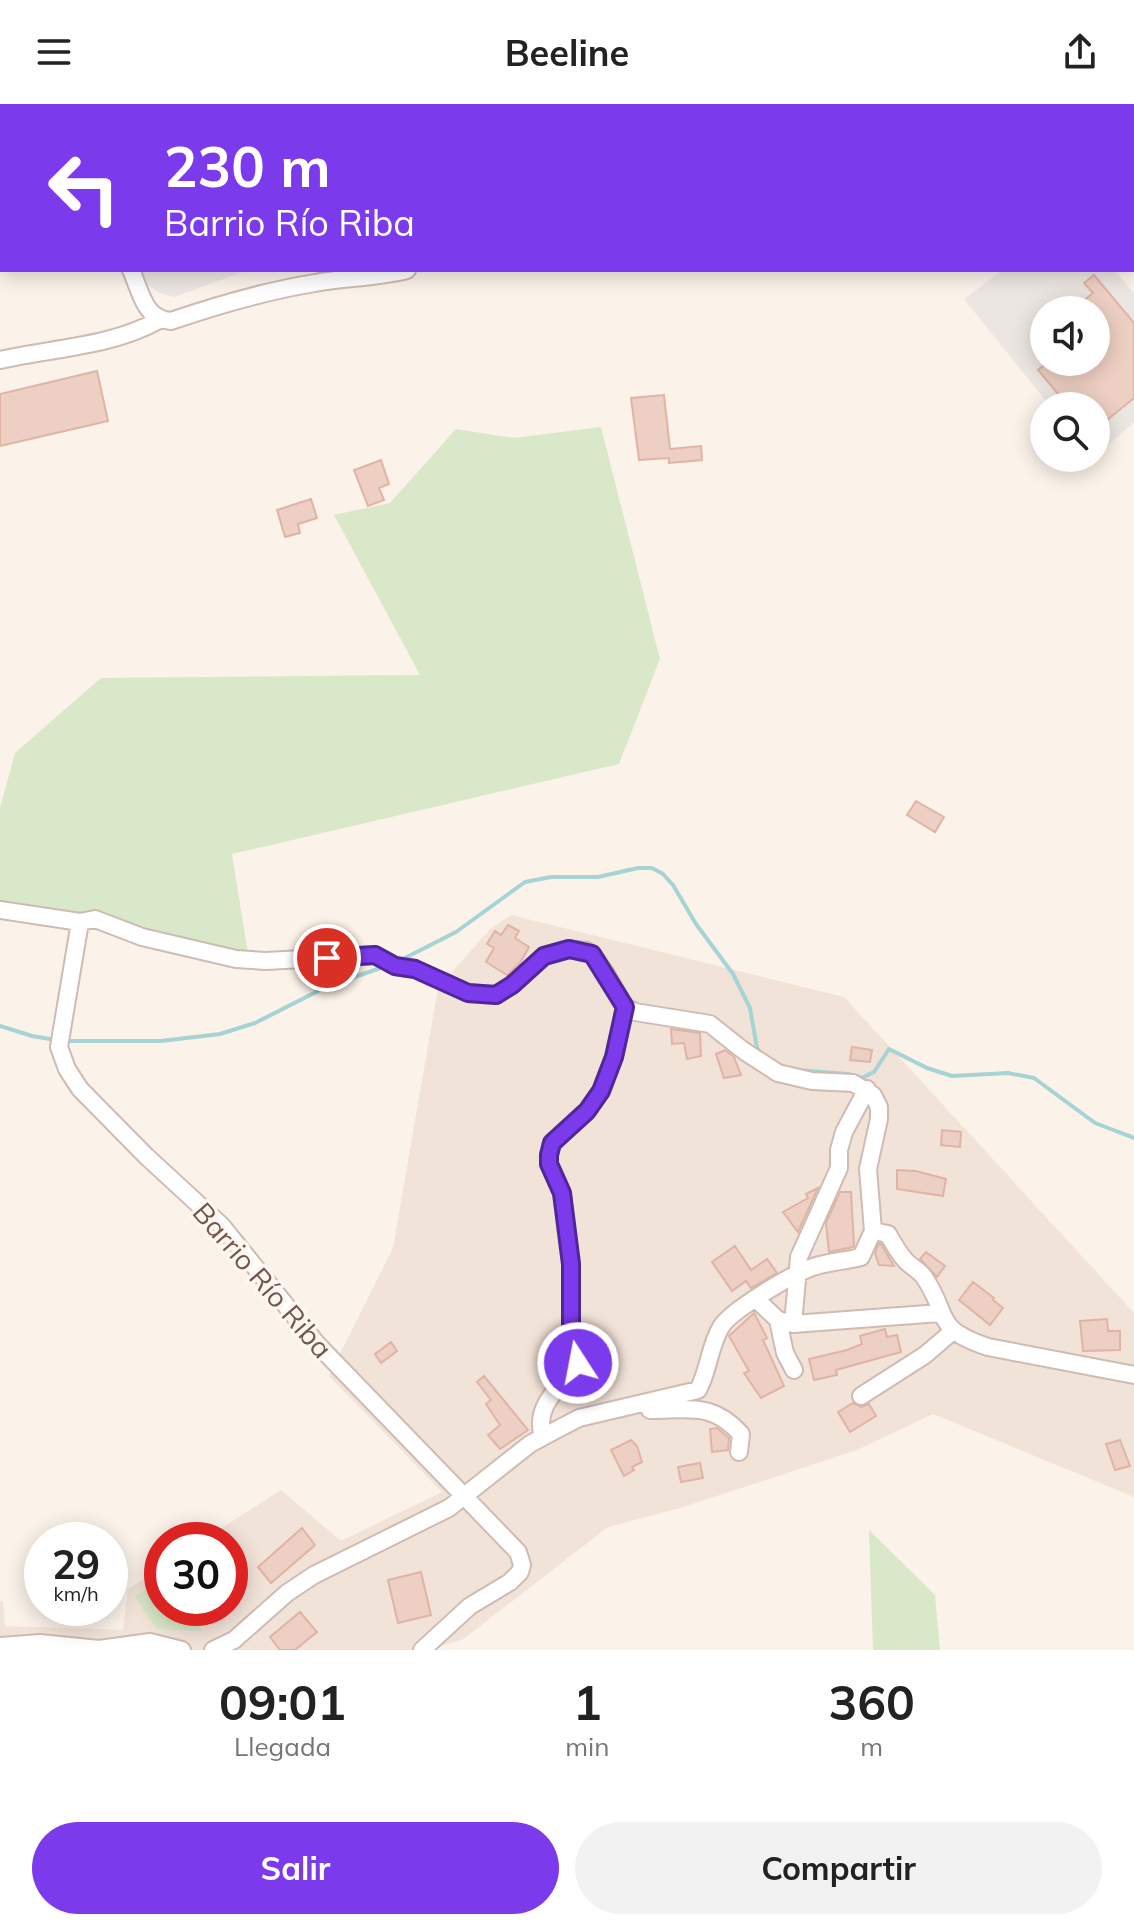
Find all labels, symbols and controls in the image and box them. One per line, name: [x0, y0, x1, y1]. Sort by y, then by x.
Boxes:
icon: menu: [32, 30, 76, 74]
text: Beeline: [505, 30, 629, 75]
icon: share: [1058, 30, 1102, 74]
text: 230 m: [164, 131, 331, 201]
icon: left: [32, 136, 136, 240]
text: Barrio Río Riba: [164, 200, 415, 245]
map controls: [1030, 296, 1110, 472]
button: sound: [1030, 296, 1110, 376]
button: search: [1030, 392, 1110, 472]
pin: [293, 924, 361, 992]
icon: arrive: [305, 936, 349, 980]
street label: Barrio Río Riba: [186, 1195, 340, 1365]
position arrow: [536, 1321, 620, 1405]
speed limit sign: 30: [144, 1522, 248, 1626]
text: 29: [52, 1539, 100, 1589]
text: km/h: [53, 1581, 99, 1606]
text: 09:01: [219, 1672, 346, 1732]
text: 1: [573, 1672, 602, 1732]
text: 360: [829, 1672, 915, 1732]
text: Llegada: [234, 1730, 331, 1763]
text: min: [565, 1730, 609, 1763]
text: m: [860, 1730, 883, 1763]
button: Salir: [32, 1822, 559, 1914]
button: Compartir: [575, 1822, 1102, 1914]

